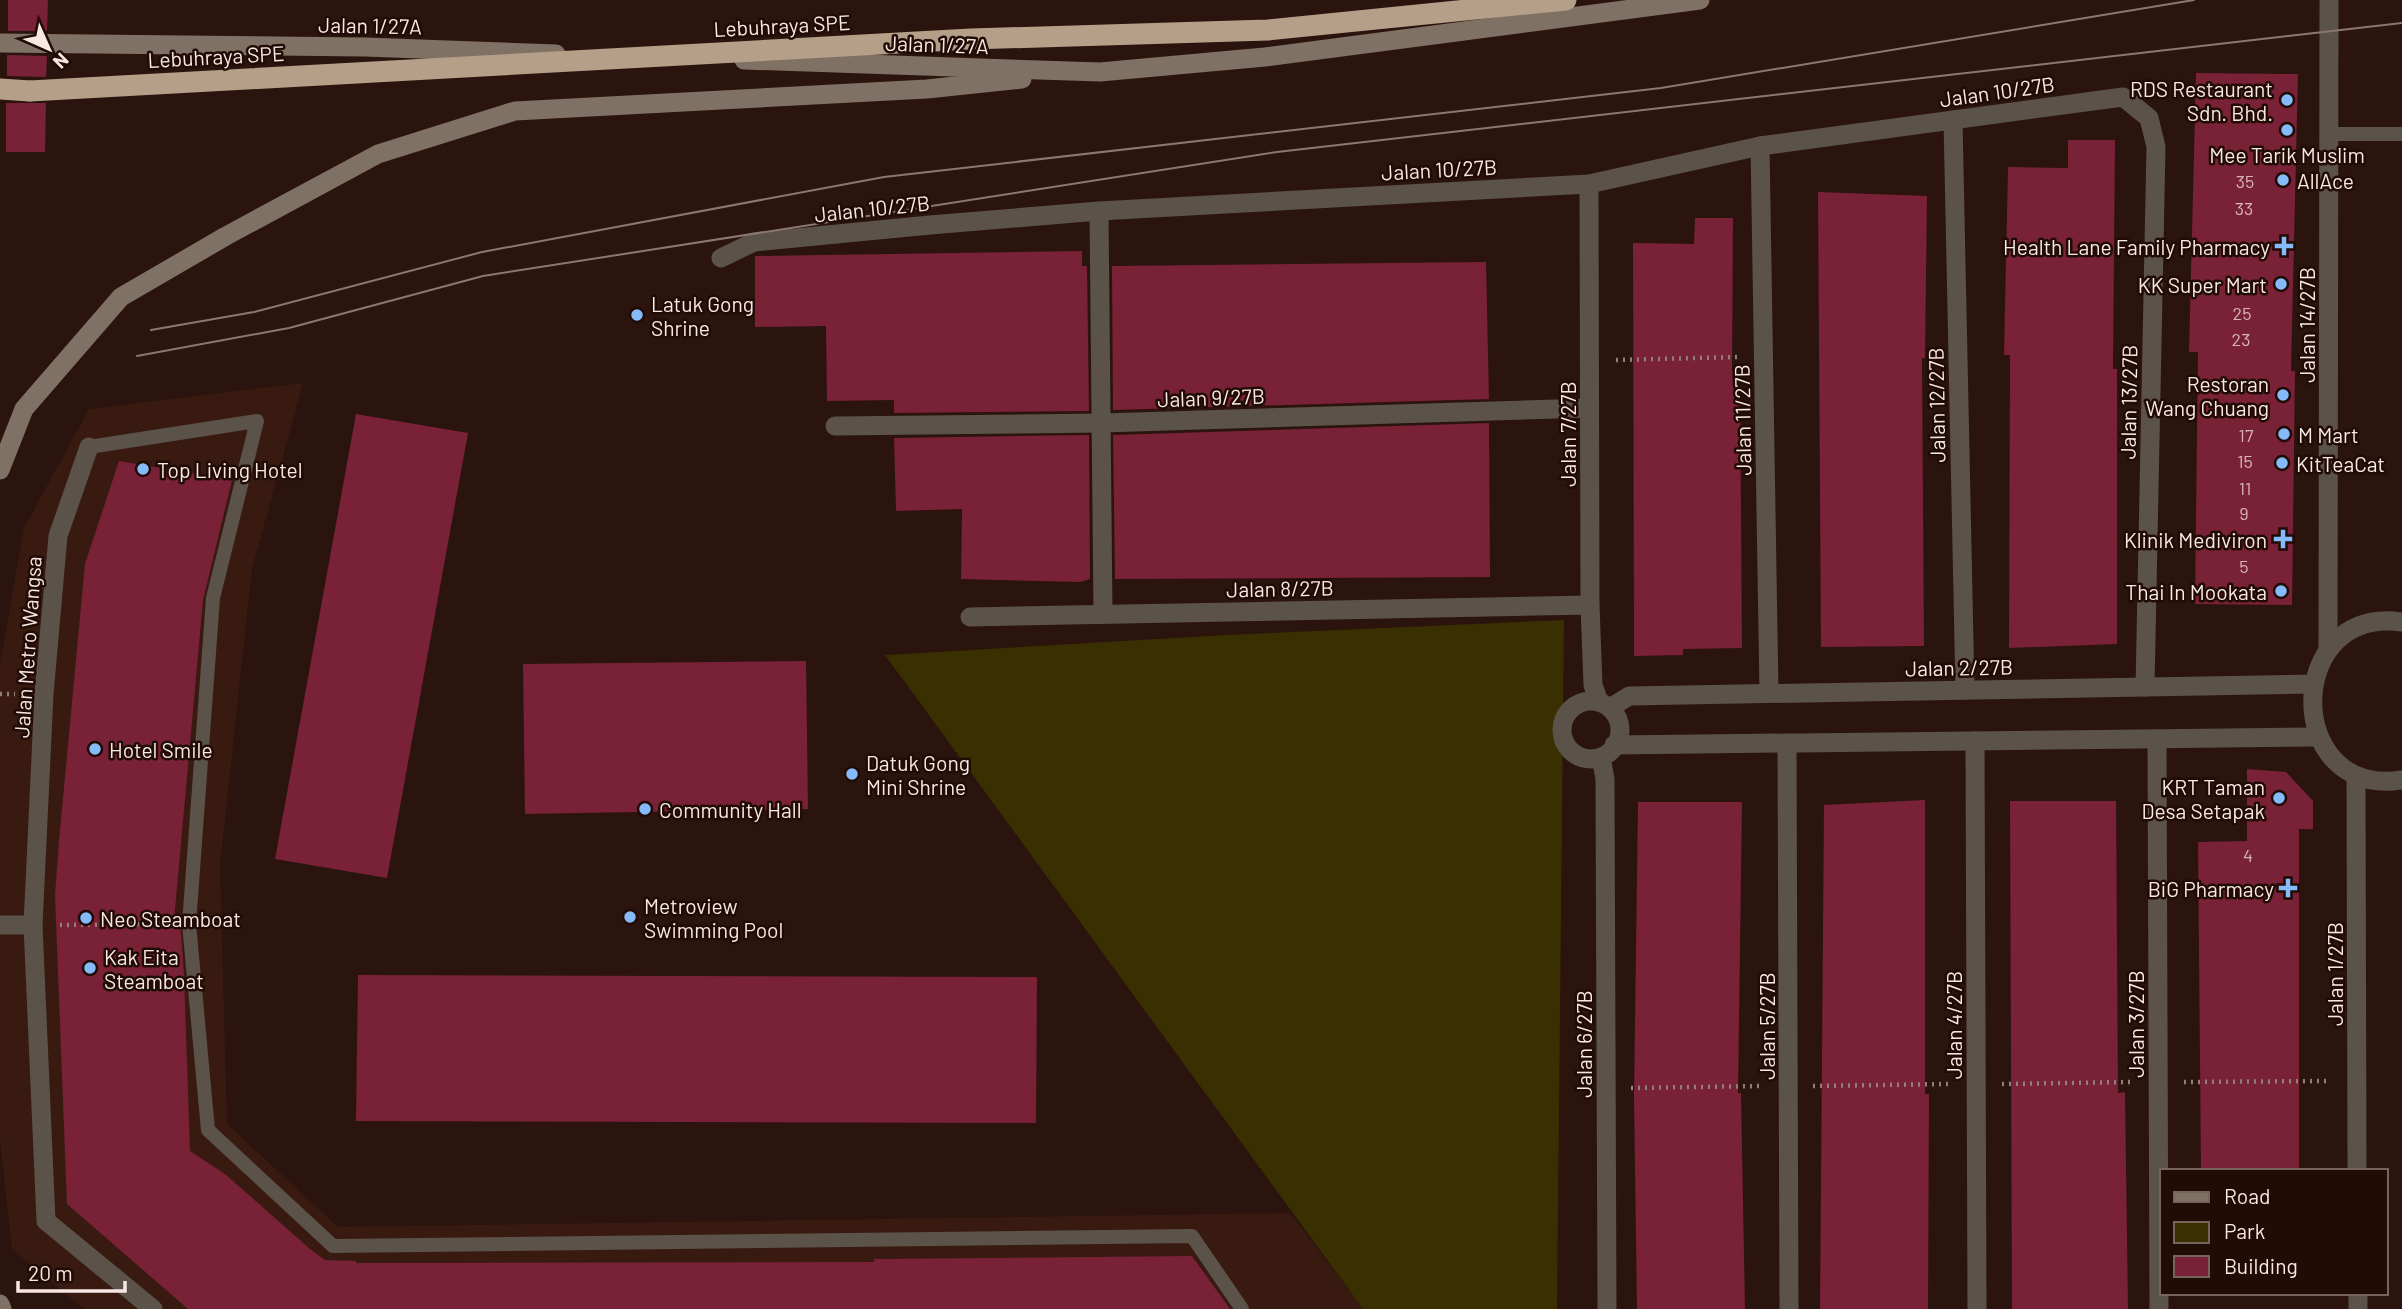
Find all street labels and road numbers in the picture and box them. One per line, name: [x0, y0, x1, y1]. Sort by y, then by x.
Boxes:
street label: Lebuhraya SPE: [713, 9, 851, 41]
street label: Jalan 1/27A: [318, 12, 422, 38]
street label: Jalan 1/27A: [885, 30, 989, 58]
street label: Lebuhraya SPE: [147, 40, 285, 72]
street label: Jalan 10/27B: [1938, 71, 2056, 111]
street label: Jalan 10/27B: [1380, 153, 1498, 185]
street label: Jalan 10/27B: [813, 190, 931, 226]
street label: Jalan 14/27B: [2294, 267, 2319, 383]
street label: Jalan 13/27B: [2114, 344, 2142, 460]
street label: Jalan 12/27B: [1922, 347, 1950, 463]
street label: Jalan 11/27B: [1729, 364, 1755, 476]
street label: Jalan 7/27B: [1555, 381, 1580, 487]
street label: Jalan 9/27B: [1157, 383, 1265, 411]
street label: Jalan Metro Wangsa: [8, 555, 46, 739]
street label: Jalan 8/27B: [1226, 575, 1334, 601]
street label: Jalan 2/27B: [1905, 654, 2013, 680]
street label: Jalan 1/27B: [2322, 922, 2347, 1026]
street label: Jalan 3/27B: [2123, 970, 2148, 1078]
street label: Jalan 4/27B: [1941, 971, 1966, 1079]
street label: Jalan 5/27B: [1754, 972, 1779, 1080]
street label: Jalan 6/27B: [1571, 990, 1596, 1098]

